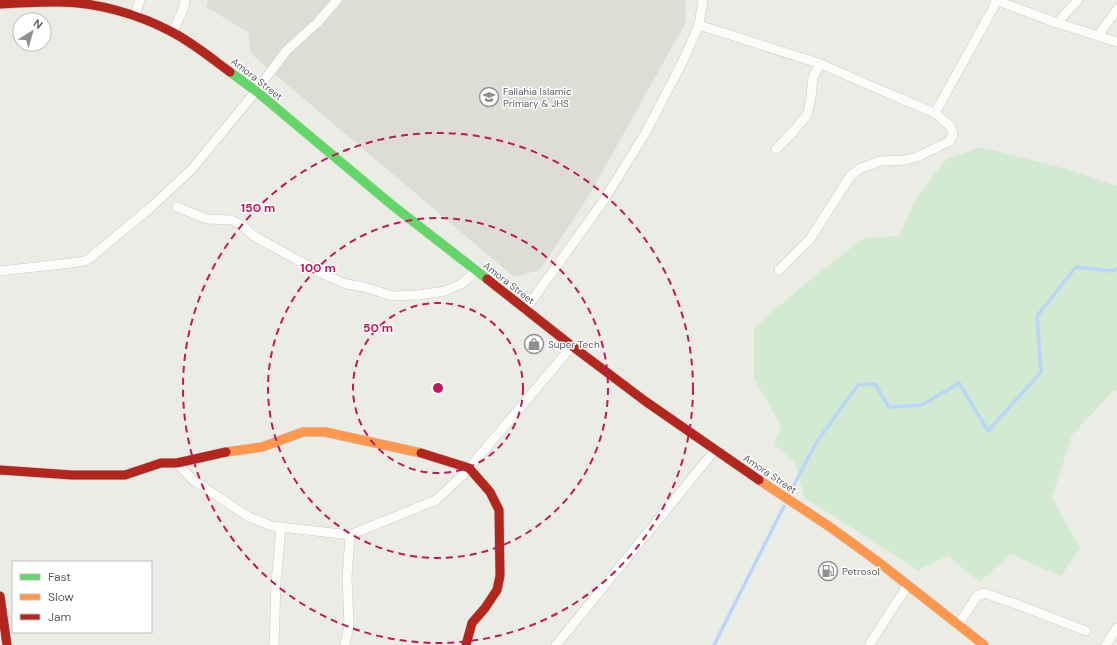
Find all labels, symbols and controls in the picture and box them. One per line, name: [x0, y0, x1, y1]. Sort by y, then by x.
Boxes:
north arrow: [12, 12, 52, 52]
text: N: [31, 16, 45, 32]
street label: Amora Street: [229, 55, 285, 103]
place label: Fallahia Islamic Primary & JHS: [503, 85, 572, 110]
school or university icon: Fallahia Islamic Primary & JHS: [478, 86, 500, 108]
text: 150 m: [241, 200, 275, 216]
street label: Amora Street: [481, 259, 537, 307]
text: 100 m: [300, 260, 336, 276]
text: 50 m: [363, 320, 393, 336]
shop icon: Super Tech: [523, 333, 545, 355]
place label: Super Tech: [548, 338, 600, 351]
centre of rings: [431, 381, 445, 395]
street label: Amora Street: [741, 451, 799, 497]
fuel station icon: Petrosol: [817, 560, 839, 582]
legend: [12, 561, 152, 633]
place label: Petrosol: [842, 565, 880, 578]
text: Fast: [48, 569, 71, 585]
text: Slow: [48, 589, 74, 605]
text: Jam: [48, 609, 71, 625]

